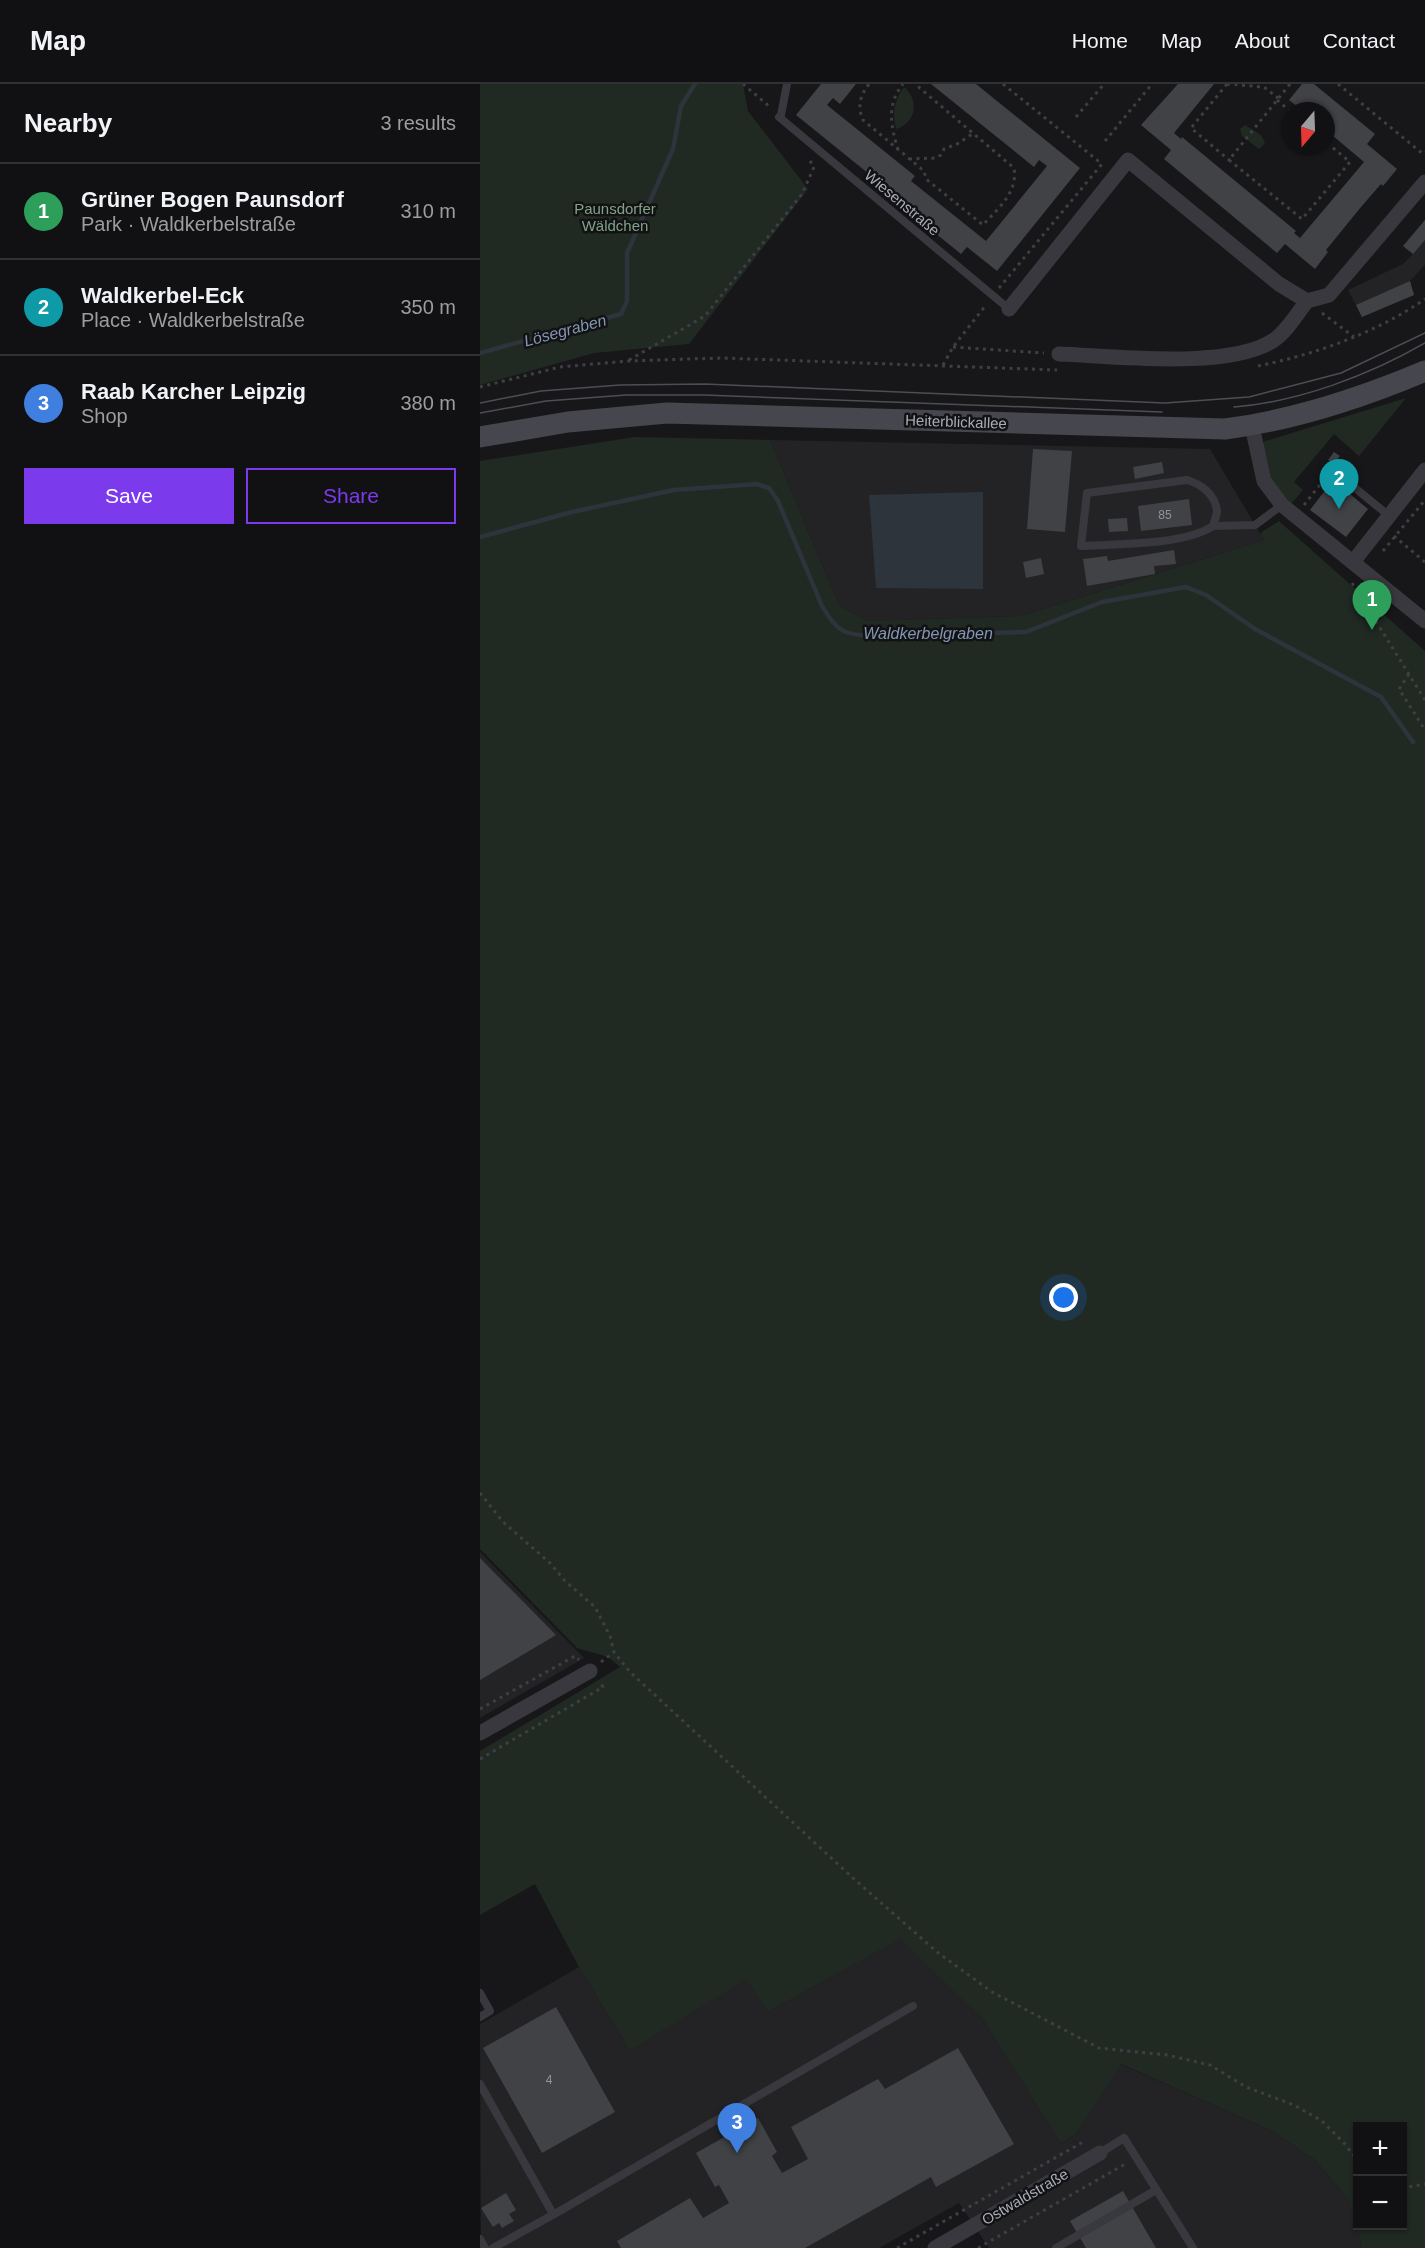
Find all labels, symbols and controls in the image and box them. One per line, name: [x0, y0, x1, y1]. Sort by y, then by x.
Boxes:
text: Map: [30, 25, 86, 56]
text: Home: [1072, 29, 1128, 52]
text: Map: [1161, 29, 1202, 52]
text: About: [1235, 29, 1290, 52]
text: Contact: [1323, 29, 1395, 52]
north arrow: [1281, 102, 1335, 156]
text: Nearby: [24, 108, 112, 138]
text: 3 results: [380, 112, 456, 134]
street label: Wiesenstraße: [861, 166, 943, 239]
text: Grüner Bogen Paunsdorf: [81, 187, 344, 212]
text: 1: [38, 200, 49, 222]
text: 310 m: [400, 200, 456, 222]
park label: Paunsdorfer Wäldchen: [574, 200, 656, 234]
text: Park · Waldkerbelstraße: [81, 213, 296, 235]
text: Waldkerbel-Eck: [81, 283, 244, 308]
text: 2: [38, 296, 49, 318]
text: 350 m: [400, 296, 456, 318]
text: Place · Waldkerbelstraße: [81, 309, 305, 331]
water label: Lösegraben: [522, 311, 608, 350]
text: Raab Karcher Leipzig: [81, 379, 306, 404]
text: 3: [38, 392, 49, 414]
text: 380 m: [400, 392, 456, 414]
text: Shop: [81, 405, 128, 427]
street label: Heiterblickallee: [905, 411, 1007, 432]
pin: 2: [1320, 460, 1358, 509]
button: Save: [24, 468, 234, 524]
button: Share: [246, 468, 456, 524]
house number: 85: [1158, 508, 1172, 522]
pin: 1: [1352, 580, 1392, 630]
water label: Waldkerbelgraben: [863, 625, 993, 642]
your location: [1049, 1283, 1078, 1312]
house number: 4: [546, 2073, 553, 2087]
pin: 3: [718, 2104, 756, 2153]
map controls: [1353, 2122, 1407, 2230]
button: +: [1353, 2122, 1407, 2176]
street label: Ostwaldstraße: [979, 2165, 1071, 2228]
button: −: [1353, 2176, 1407, 2230]

